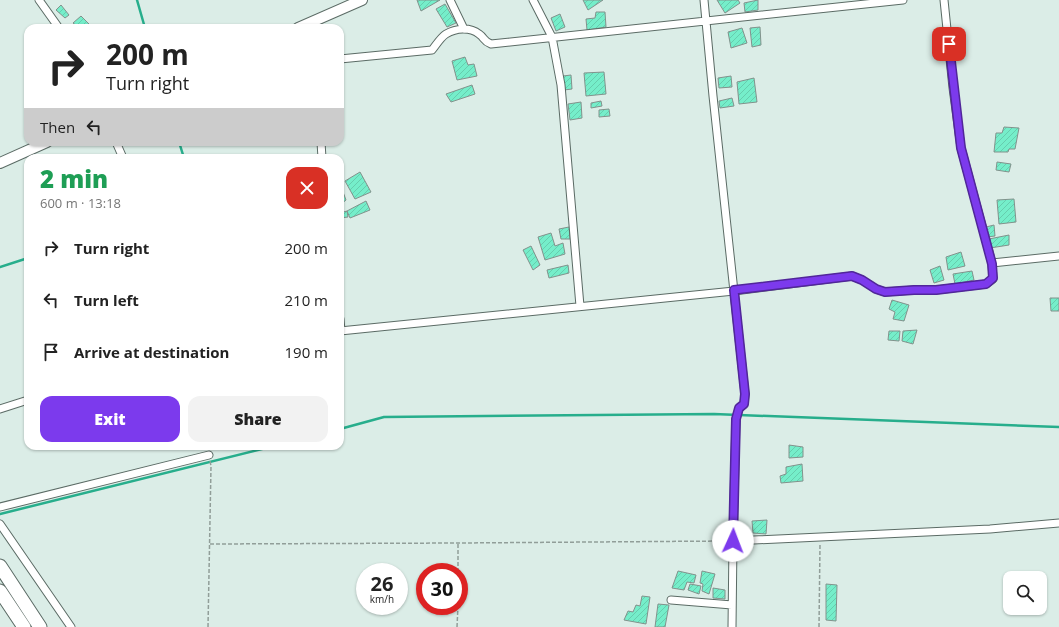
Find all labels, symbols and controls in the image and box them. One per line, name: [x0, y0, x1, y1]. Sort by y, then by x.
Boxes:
pin: [932, 27, 966, 61]
icon: arrive: [938, 33, 960, 55]
text: 200 m: [106, 35, 189, 73]
icon: right: [40, 40, 92, 92]
text: Turn right: [106, 71, 189, 95]
icon: left: [83, 116, 105, 138]
text: Then: [40, 117, 75, 137]
text: 2 min: [40, 162, 108, 195]
button: close: [286, 167, 328, 209]
text: 600 m · 13:18: [40, 194, 121, 212]
icon: right: [40, 237, 62, 259]
text: Turn right: [74, 238, 149, 258]
text: 200 m: [284, 238, 328, 258]
icon: left: [40, 289, 62, 311]
text: Turn left: [74, 290, 139, 310]
text: 210 m: [284, 290, 328, 310]
icon: arrive: [40, 341, 62, 363]
text: Arrive at destination: [74, 342, 229, 362]
text: 190 m: [284, 342, 328, 362]
button: Exit: [40, 396, 180, 442]
button: Share: [188, 396, 328, 442]
position arrow: [712, 520, 754, 562]
speed limit sign: 30: [416, 563, 468, 615]
text: 26: [371, 570, 393, 597]
map controls: [1003, 571, 1047, 615]
button: search: [1003, 571, 1047, 615]
text: km/h: [370, 592, 394, 606]

